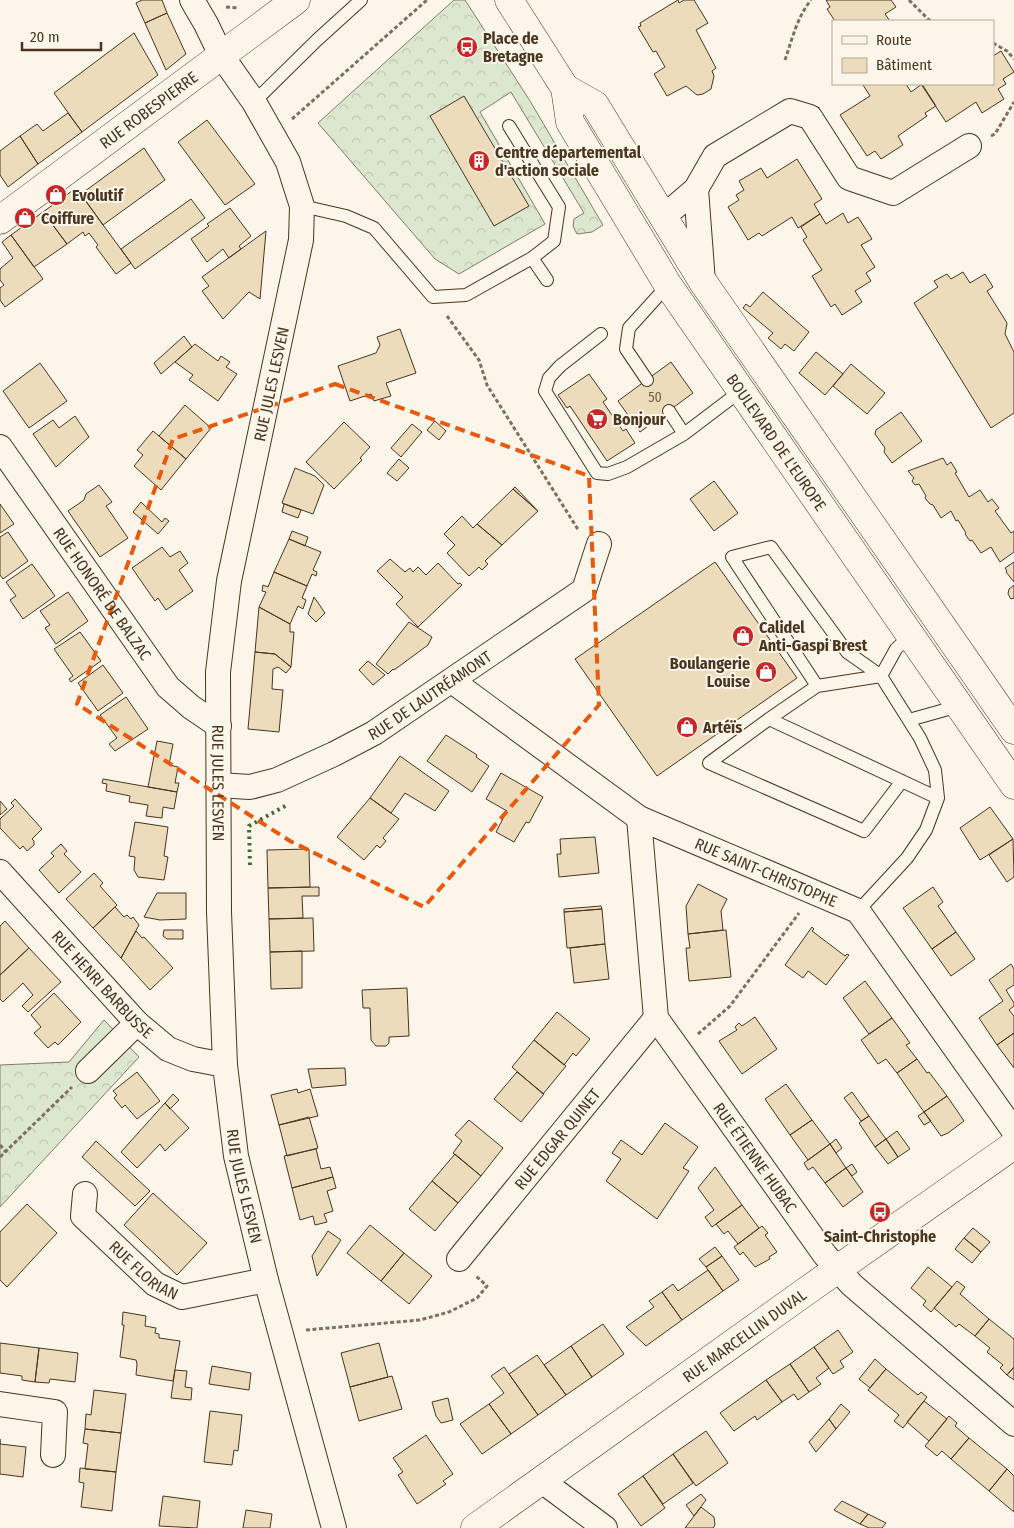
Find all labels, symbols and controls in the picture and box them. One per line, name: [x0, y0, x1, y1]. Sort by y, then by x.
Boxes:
scale bar: [22, 20, 101, 52]
legend: [832, 20, 994, 85]
text: 20 m: [30, 28, 60, 46]
place label: Place de Bretagne: [483, 29, 543, 66]
text: Route: [876, 31, 912, 49]
bus stop icon: Place de Bretagne: [455, 35, 479, 59]
text: Bâtiment: [876, 56, 932, 74]
street label: RUE ROBESPIERRE: [96, 67, 201, 153]
place label: Centre départemental d'action sociale: [495, 143, 642, 180]
building icon: Centre départemental d'action sociale: [467, 149, 491, 173]
shop icon: Evolutif: [44, 183, 68, 207]
place label: Evolutif: [72, 186, 125, 205]
shop icon: Coiffure: [13, 206, 37, 230]
place label: Coiffure: [41, 209, 94, 228]
street label: RUE JULES LESVEN: [250, 325, 293, 443]
street label: BOULEVARD DE L'EUROPE: [723, 371, 830, 514]
house number: 50: [648, 389, 662, 406]
supermarket icon: Bonjour: [585, 407, 609, 431]
place label: Bonjour: [613, 410, 666, 429]
street label: RUE HONORÉ DE BALZAC: [49, 524, 155, 664]
place label: Calidel Anti-Gaspi Brest: [758, 618, 868, 655]
shop icon: Calidel Anti-Gaspi Brest: [731, 624, 755, 648]
street label: RUE DE LAUTRÉAMONT: [365, 647, 496, 744]
place label: Boulangerie Louise: [670, 654, 750, 691]
shop icon: Boulangerie Louise: [754, 660, 778, 684]
shop icon: Artéïs: [675, 715, 699, 739]
place label: Artéïs: [702, 718, 742, 737]
street label: RUE JULES LESVEN: [208, 725, 228, 841]
street label: RUE SAINT-CHRISTOPHE: [692, 834, 840, 911]
street label: RUE HENRI BARBUSSE: [48, 927, 157, 1042]
street label: RUE EDGAR QUINET: [511, 1085, 605, 1194]
street label: RUE ÉTIENNE HUBAC: [709, 1099, 801, 1217]
street label: RUE JULES LESVEN: [223, 1128, 266, 1245]
bus stop icon: Saint-Christophe: [868, 1200, 892, 1224]
place label: Saint-Christophe: [824, 1227, 936, 1246]
street label: RUE FLORIAN: [105, 1237, 181, 1304]
street label: RUE MARCELLIN DUVAL: [679, 1285, 810, 1386]

